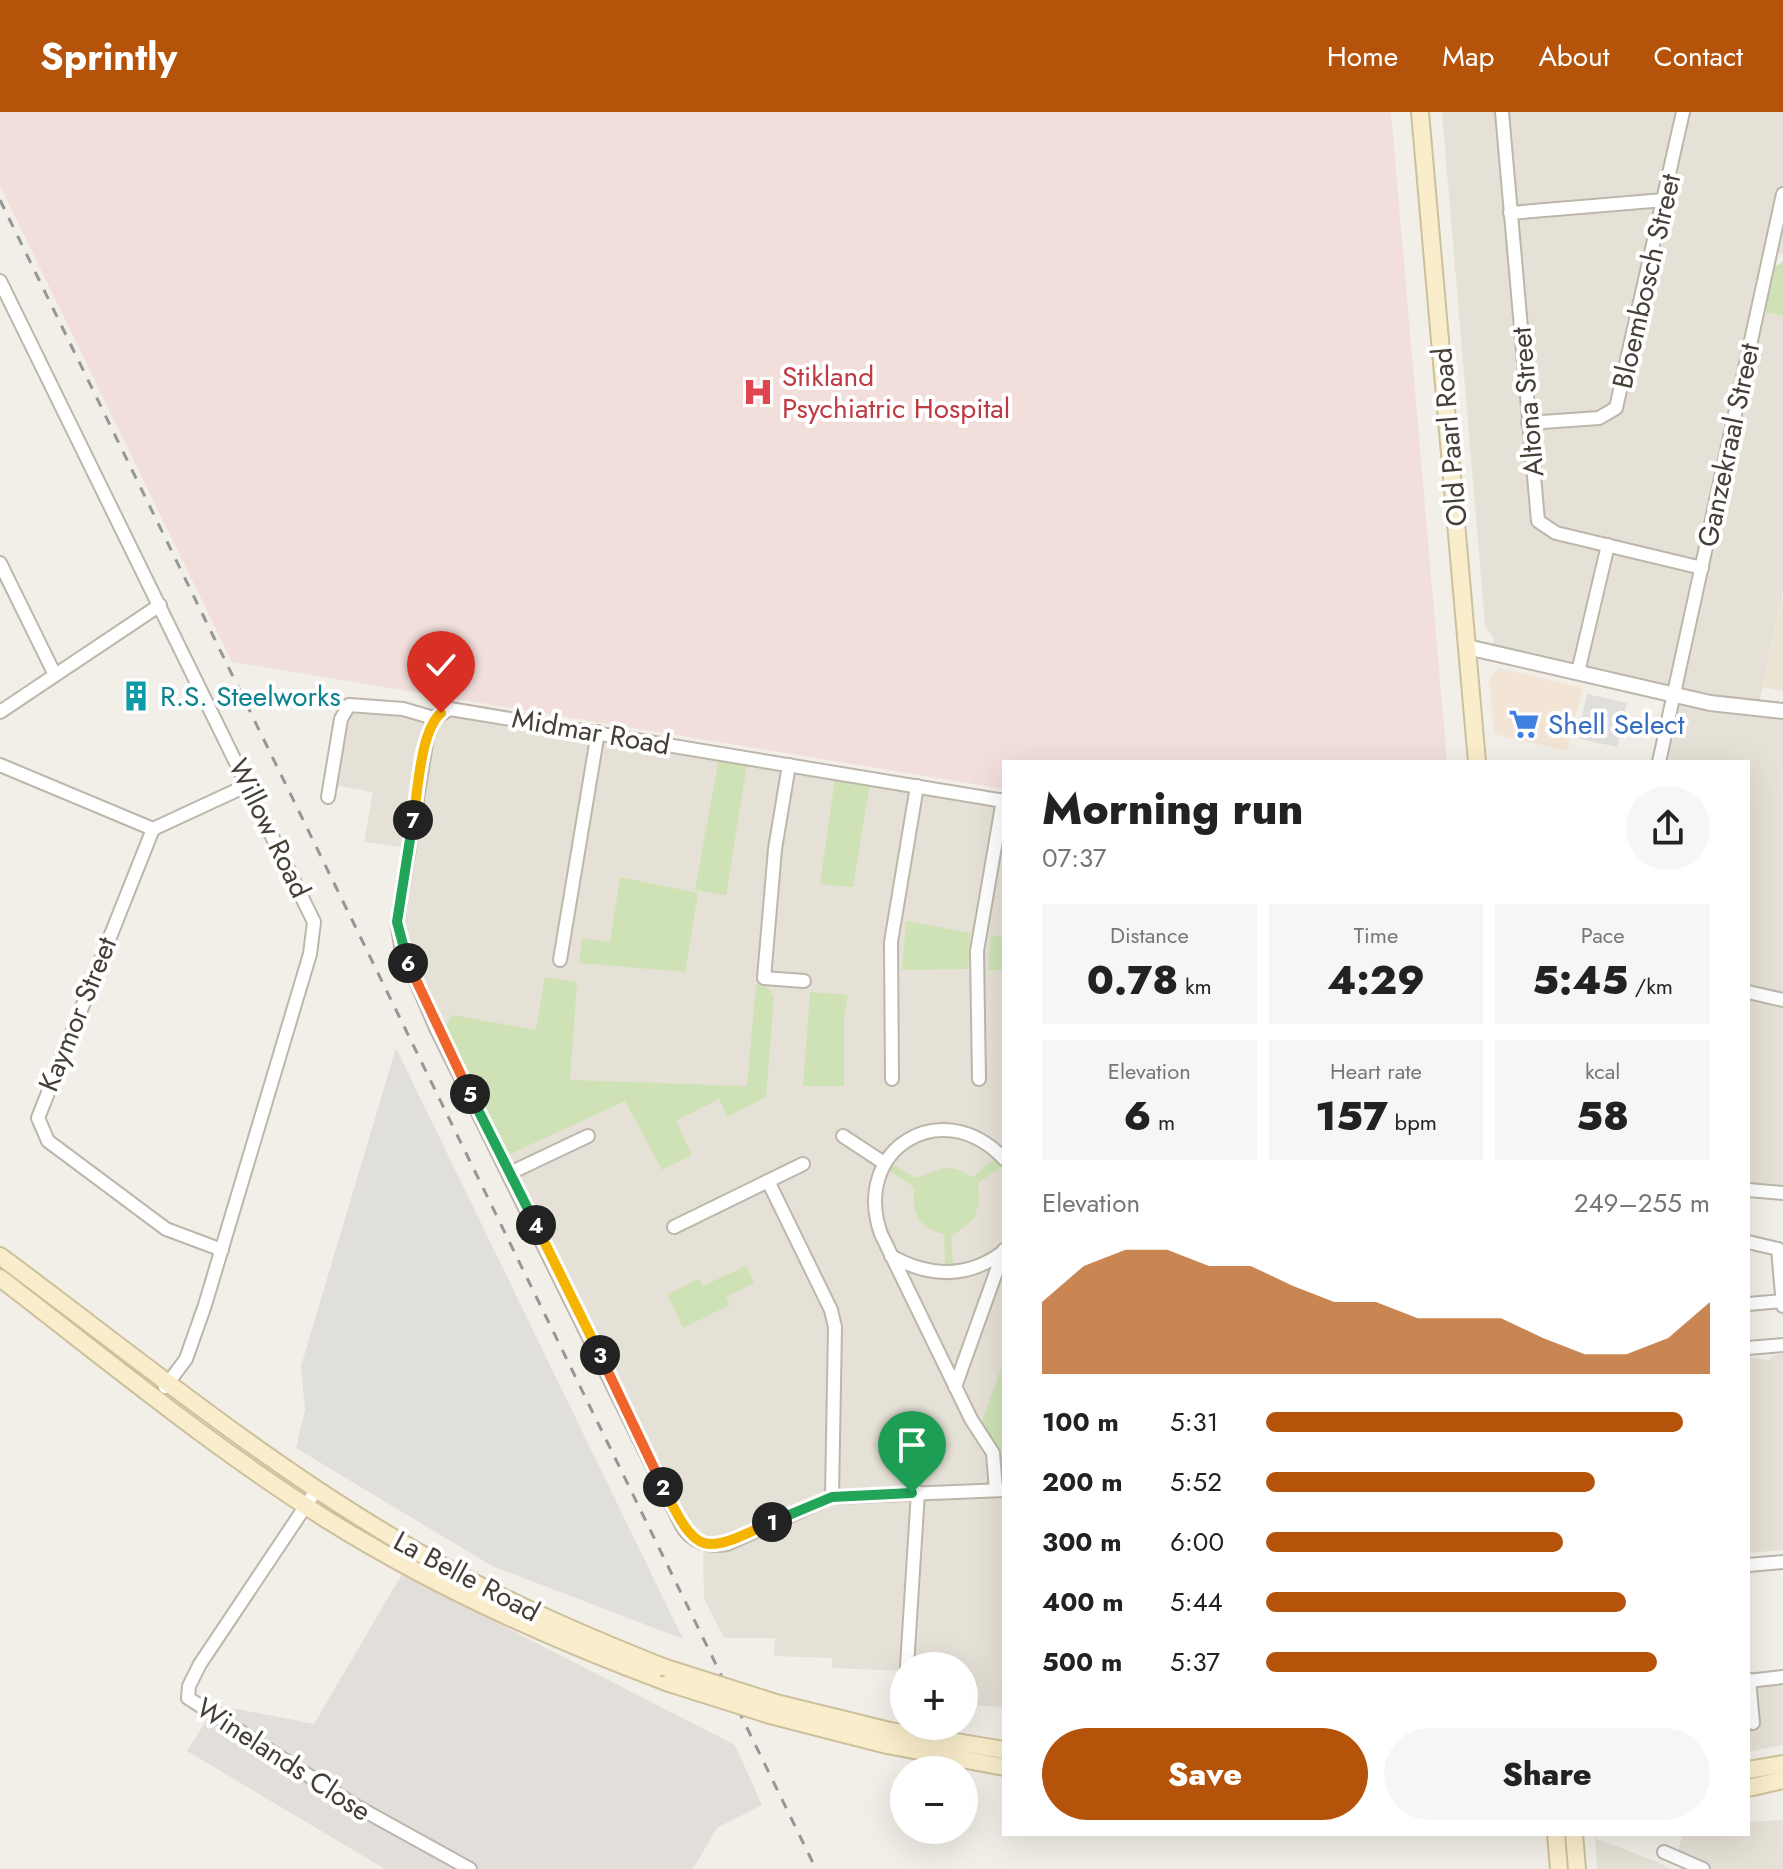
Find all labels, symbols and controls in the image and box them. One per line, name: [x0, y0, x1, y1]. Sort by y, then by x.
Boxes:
text: Sprintly: [40, 29, 177, 84]
text: Home: [1327, 36, 1398, 77]
text: Map: [1442, 36, 1494, 77]
text: About: [1538, 36, 1610, 77]
text: Contact: [1654, 36, 1743, 77]
street label: Bloembosch Street: [1602, 169, 1691, 393]
street label: Altona Street: [1501, 325, 1554, 479]
street label: Ganzekraal Street: [1687, 339, 1770, 551]
street label: Old Paarl Road: [1421, 346, 1478, 528]
place label: Stikland Psychiatric Hospital: [782, 356, 1010, 429]
hospital icon: Stikland Psychiatric Hospital: [741, 375, 775, 409]
pin: [407, 631, 475, 713]
icon: check: [419, 643, 463, 687]
place label: R.S. Steelworks: [160, 676, 341, 717]
building icon: R.S. Steelworks: [119, 679, 153, 713]
street label: Midmar Road: [509, 697, 673, 766]
place label: Shell Select: [1548, 704, 1685, 745]
supermarket icon: Shell Select: [1507, 707, 1541, 741]
street label: Willow Road: [218, 752, 321, 905]
text: Morning run: [1042, 777, 1304, 841]
button: share: [1626, 786, 1710, 870]
pin: 7: [393, 800, 433, 840]
text: 7: [406, 804, 420, 836]
text: 07:37: [1042, 839, 1107, 877]
text: Distance: [1110, 919, 1189, 951]
text: Time: [1354, 919, 1398, 951]
text: Pace: [1581, 919, 1625, 951]
street label: Kaymor Street: [28, 930, 127, 1098]
pin: 6: [388, 943, 428, 983]
text: 6: [401, 947, 415, 979]
text: 0.78: [1087, 951, 1178, 1009]
text: 4:29: [1327, 951, 1425, 1009]
text: 5:45: [1532, 951, 1628, 1009]
text: km: [1178, 970, 1212, 1002]
text: /km: [1628, 970, 1673, 1002]
text: Elevation: [1108, 1055, 1191, 1087]
text: Heart rate: [1330, 1055, 1422, 1087]
text: kcal: [1585, 1055, 1620, 1087]
pin: 5: [450, 1074, 490, 1114]
text: 5: [463, 1078, 477, 1110]
text: 6: [1124, 1087, 1151, 1145]
text: 157: [1315, 1087, 1388, 1145]
text: 58: [1576, 1087, 1629, 1145]
text: m: [1151, 1106, 1175, 1138]
text: bpm: [1388, 1106, 1437, 1138]
text: Elevation: [1042, 1184, 1140, 1222]
text: 249–255 m: [1574, 1184, 1710, 1222]
pin: 4: [516, 1205, 556, 1245]
text: 4: [528, 1209, 544, 1241]
pin: 3: [580, 1335, 620, 1375]
text: 3: [593, 1339, 607, 1371]
text: 100 m: [1042, 1403, 1119, 1441]
text: 5:31: [1170, 1403, 1218, 1441]
pin: [878, 1411, 946, 1493]
icon: arrive: [890, 1423, 934, 1467]
text: 200 m: [1042, 1463, 1123, 1501]
text: 5:52: [1170, 1463, 1222, 1501]
pin: 2: [643, 1467, 683, 1507]
text: 2: [656, 1471, 670, 1503]
pin: 1: [752, 1502, 792, 1542]
text: 1: [766, 1506, 778, 1538]
street label: La Belle Road: [386, 1521, 547, 1632]
text: 300 m: [1042, 1523, 1122, 1561]
text: 6:00: [1170, 1523, 1224, 1561]
text: 400 m: [1042, 1583, 1124, 1621]
text: 5:44: [1170, 1583, 1223, 1621]
text: 500 m: [1042, 1643, 1122, 1681]
text: 5:37: [1170, 1643, 1220, 1681]
map controls: [890, 1652, 978, 1844]
button: +: [890, 1652, 978, 1740]
street label: Winelands Close: [188, 1687, 379, 1831]
button: Save: [1042, 1728, 1368, 1820]
button: Share: [1384, 1728, 1710, 1820]
button: −: [890, 1756, 978, 1844]

